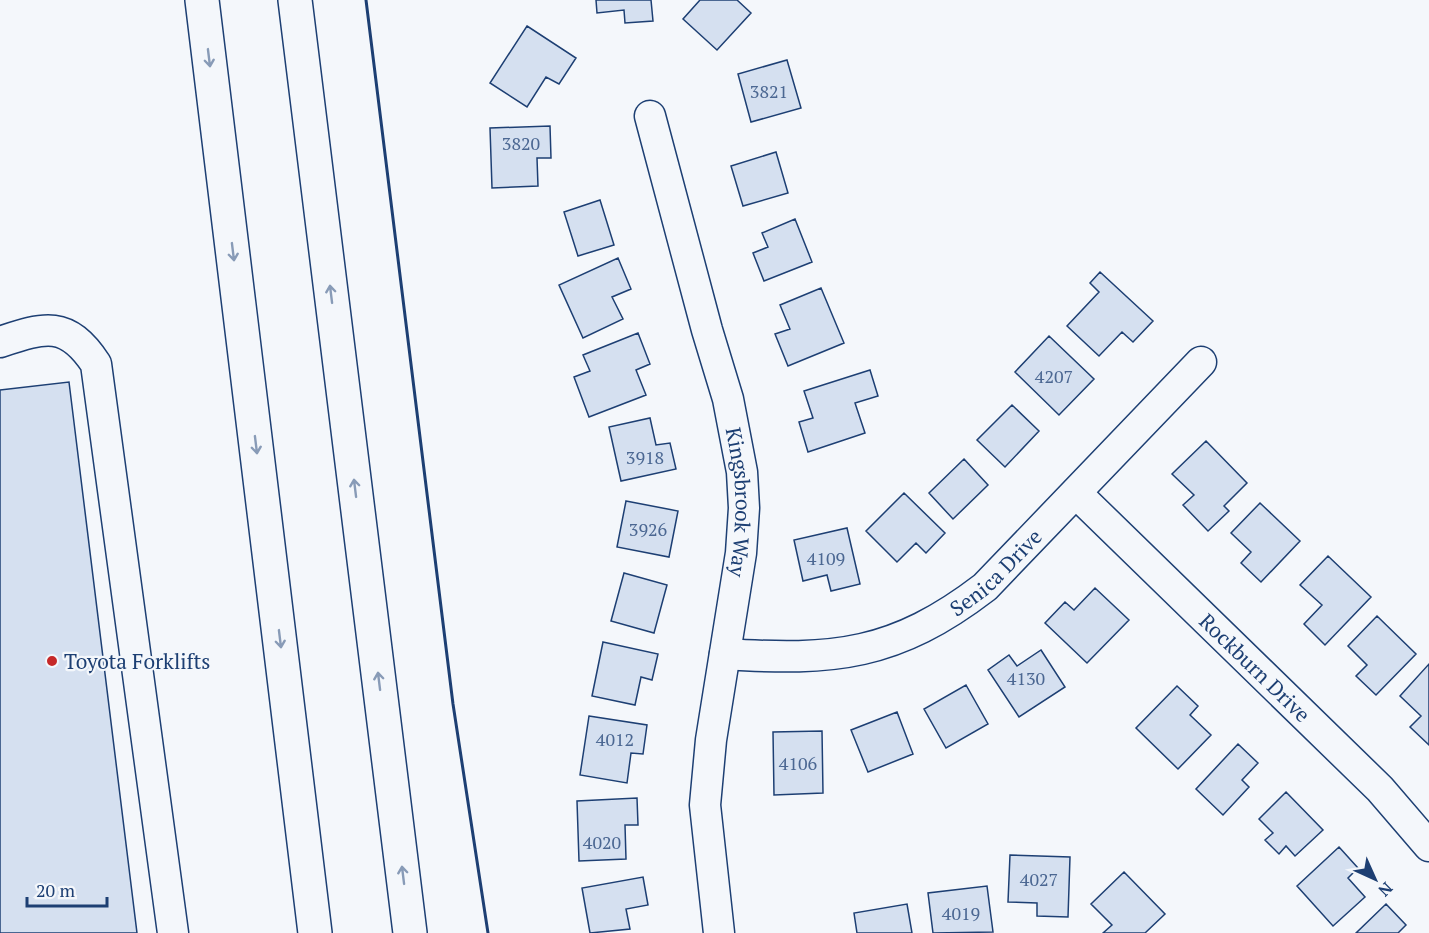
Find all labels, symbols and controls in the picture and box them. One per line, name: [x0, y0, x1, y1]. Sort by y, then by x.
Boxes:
one-way arrow: [204, 48, 215, 67]
house number: 3821: [750, 79, 788, 103]
house number: 3820: [502, 131, 540, 155]
one-way arrow: [227, 241, 238, 261]
one-way arrow: [326, 285, 337, 305]
house number: 4207: [1035, 364, 1073, 388]
street label: Kingsbrook Way: [720, 425, 758, 580]
one-way arrow: [251, 435, 262, 455]
house number: 3918: [626, 445, 664, 469]
one-way arrow: [350, 478, 361, 498]
house number: 3926: [629, 517, 668, 541]
street label: Senica Drive: [944, 523, 1048, 622]
house number: 4109: [807, 546, 845, 570]
street label: Rockburn Drive: [1194, 607, 1317, 728]
one-way arrow: [274, 628, 285, 648]
place label: Toyota Forklifts: [64, 647, 210, 675]
marker: Toyota Forklifts: [45, 654, 59, 668]
house number: 4130: [1007, 666, 1045, 690]
one-way arrow: [373, 672, 384, 692]
house number: 4012: [596, 727, 634, 751]
house number: 4106: [779, 751, 818, 775]
house number: 4020: [583, 830, 621, 854]
north arrow: [1345, 849, 1405, 909]
one-way arrow: [397, 866, 408, 885]
house number: 4027: [1020, 867, 1058, 891]
scale bar: [27, 870, 106, 908]
text: 20 m: [36, 878, 76, 902]
text: N: [1374, 878, 1398, 902]
house number: 4019: [942, 901, 980, 925]

